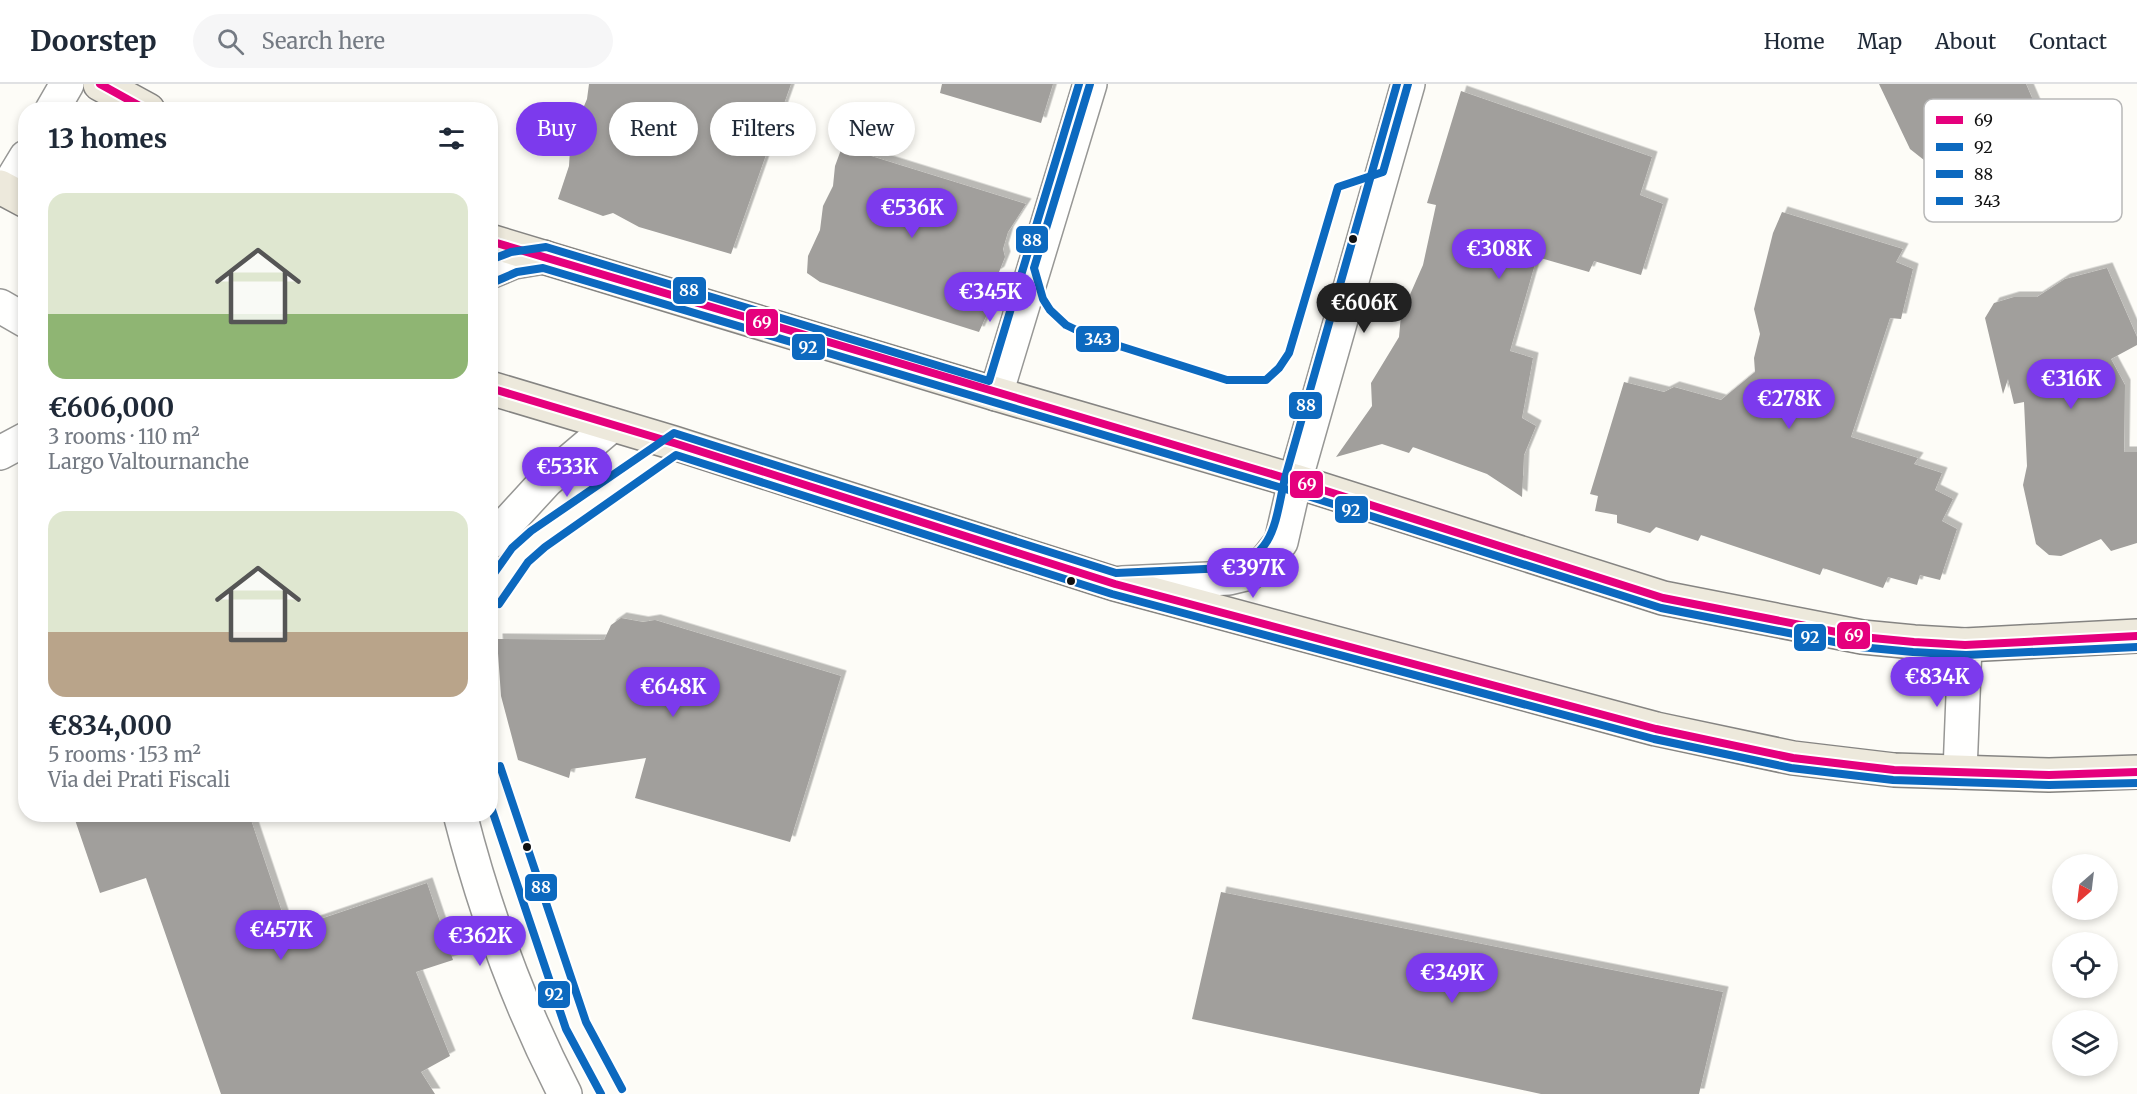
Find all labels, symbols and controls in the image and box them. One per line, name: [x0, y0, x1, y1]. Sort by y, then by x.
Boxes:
search box: [193, 14, 613, 68]
text: Doorstep: [30, 23, 157, 59]
icon: search: [214, 25, 247, 58]
text: Search here: [262, 27, 385, 55]
text: Home: [1764, 28, 1824, 55]
text: Map: [1857, 28, 1902, 55]
text: About: [1935, 28, 1996, 55]
text: Contact: [2029, 28, 2107, 55]
legend: [1924, 99, 2122, 222]
chip: Buy: [516, 102, 597, 156]
chip: Rent: [609, 102, 698, 156]
chip: Filters: [710, 102, 816, 156]
chip: New: [828, 102, 915, 156]
text: 69: [1974, 110, 1993, 130]
text: 13 homes: [48, 122, 167, 155]
icon: filters: [435, 122, 468, 155]
text: 92: [1974, 137, 1993, 157]
text: 88: [1974, 164, 1993, 184]
pin: €536K: [870, 188, 954, 239]
text: 343: [1974, 191, 2001, 211]
text: €536K: [880, 195, 944, 220]
line badge: 88: [1015, 225, 1049, 254]
pin: €308K: [1457, 229, 1541, 280]
text: 88: [1022, 230, 1042, 250]
icon: home: [204, 232, 312, 340]
unlabelled marker: [1347, 233, 1359, 245]
text: €308K: [1466, 236, 1532, 261]
pin: €345K: [948, 272, 1032, 323]
line badge: 88: [672, 276, 707, 305]
text: €345K: [958, 279, 1022, 304]
text: 88: [679, 280, 699, 300]
pin: €606K: [1322, 283, 1406, 334]
text: €606K: [1331, 290, 1397, 315]
line badge: 69: [745, 308, 779, 337]
text: 69: [752, 312, 772, 332]
line badge: 343: [1075, 325, 1120, 353]
text: 343: [1084, 329, 1112, 349]
line badge: 92: [791, 333, 826, 361]
text: 92: [799, 337, 817, 357]
pin: €316K: [2029, 359, 2113, 410]
text: €316K: [2041, 366, 2101, 391]
pin: €278K: [1747, 379, 1831, 430]
text: €278K: [1757, 386, 1821, 411]
text: €606,000: [48, 391, 174, 424]
line badge: 88: [1288, 391, 1323, 420]
text: 88: [1296, 395, 1316, 415]
text: 3 rooms · 110 m²: [48, 424, 200, 449]
pin: €533K: [525, 447, 609, 498]
text: Largo Valtournanche: [48, 449, 249, 474]
text: €533K: [536, 454, 598, 479]
line badge: 69: [1289, 470, 1324, 499]
text: 69: [1297, 474, 1317, 494]
line badge: 92: [1334, 495, 1369, 524]
text: 92: [1342, 500, 1360, 520]
pin: €397K: [1211, 548, 1295, 599]
icon: home: [204, 550, 312, 658]
text: €397K: [1221, 555, 1285, 580]
unlabelled marker: [1065, 575, 1077, 587]
line badge: 69: [1836, 621, 1871, 650]
line badge: 92: [1793, 623, 1827, 652]
text: 69: [1844, 625, 1864, 645]
text: 92: [1801, 627, 1819, 647]
pin: €834K: [1895, 657, 1979, 708]
text: €834K: [1905, 664, 1969, 689]
pin: €648K: [631, 667, 715, 718]
text: €648K: [640, 674, 706, 699]
text: €834,000: [48, 709, 172, 742]
text: 5 rooms · 153 m²: [48, 742, 201, 767]
text: Via dei Prati Fiscali: [48, 767, 230, 792]
unlabelled marker: [521, 841, 533, 853]
north arrow: [2052, 854, 2118, 920]
map controls: [2052, 854, 2118, 1076]
line badge: 88: [524, 873, 558, 902]
text: 88: [531, 877, 551, 897]
pin: €457K: [239, 910, 323, 961]
pin: €362K: [438, 916, 522, 967]
text: €457K: [249, 917, 313, 942]
text: €362K: [448, 923, 512, 948]
button: locate: [2052, 932, 2118, 998]
pin: €349K: [1410, 953, 1494, 1004]
text: €349K: [1420, 960, 1484, 985]
line badge: 92: [537, 980, 571, 1009]
text: 92: [545, 984, 563, 1004]
button: layers: [2052, 1010, 2118, 1076]

